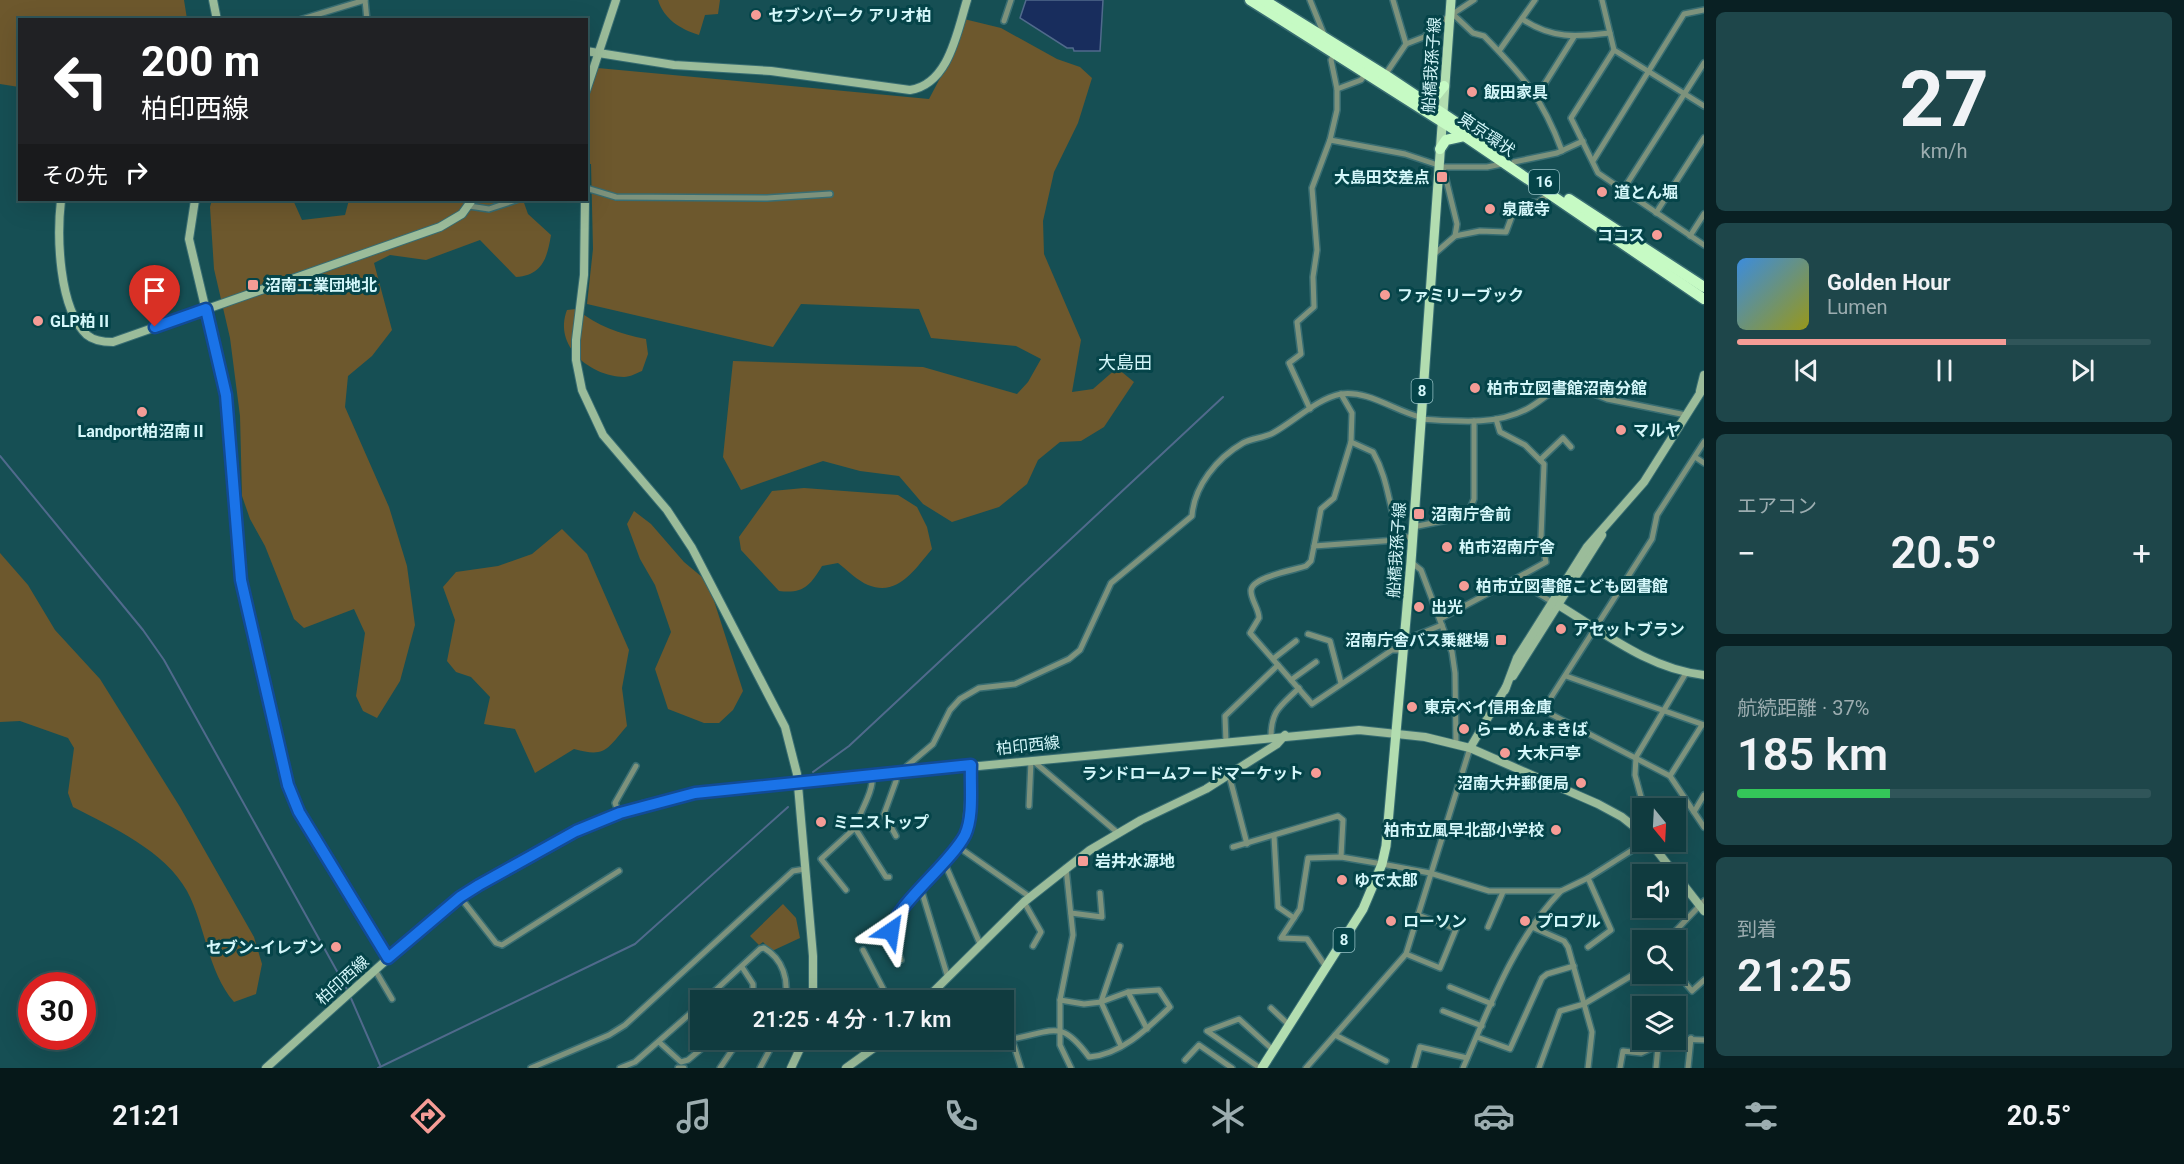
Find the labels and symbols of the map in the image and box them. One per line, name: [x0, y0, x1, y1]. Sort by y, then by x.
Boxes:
place label: セブンパーク アリオ柏: [768, 6, 932, 25]
marker: セブンパーク アリオ柏: [749, 8, 763, 22]
street label: 船橋我孫子線: [1419, 16, 1444, 114]
place label: 飯田家具: [1483, 83, 1548, 102]
marker: 飯田家具: [1465, 85, 1479, 99]
street label: 東京環状: [1455, 109, 1519, 160]
place label: 大島田交差点: [1334, 168, 1430, 187]
marker: 大島田交差点: [1435, 170, 1449, 184]
road number: 16: [1529, 170, 1559, 194]
place label: 道とん堀: [1614, 183, 1678, 202]
marker: 道とん堀: [1595, 185, 1609, 199]
place label: 泉蔵寺: [1502, 200, 1550, 219]
marker: 泉蔵寺: [1483, 202, 1497, 216]
place label: ココス: [1597, 226, 1645, 245]
marker: ココス: [1650, 228, 1664, 242]
pin: [129, 265, 180, 327]
place label: 沼南工業団地北: [265, 276, 377, 295]
marker: 沼南工業団地北: [246, 278, 260, 292]
place label: ファミリーブック: [1397, 286, 1524, 305]
marker: ファミリーブック: [1378, 288, 1392, 302]
place label: GLP柏Ⅱ: [50, 312, 112, 331]
marker: GLP柏Ⅱ: [31, 314, 45, 328]
district label: 大島田: [1098, 352, 1152, 373]
road number: 8: [1412, 379, 1432, 403]
place label: 柏市立図書館沼南分館: [1487, 379, 1647, 398]
marker: 柏市立図書館沼南分館: [1468, 381, 1482, 395]
marker: Landport柏沼南Ⅱ: [135, 405, 149, 419]
place label: マルヤ: [1633, 421, 1681, 440]
place label: Landport柏沼南Ⅱ: [78, 422, 206, 441]
marker: マルヤ: [1614, 423, 1628, 437]
street label: 船橋我孫子線: [1384, 501, 1409, 599]
place label: 沼南庁舎前: [1431, 505, 1511, 524]
marker: 沼南庁舎前: [1412, 507, 1426, 521]
place label: 柏市沼南庁舎: [1459, 538, 1555, 557]
marker: 柏市沼南庁舎: [1440, 540, 1454, 554]
place label: 柏市立図書館こども図書館: [1476, 577, 1668, 596]
marker: 柏市立図書館こども図書館: [1457, 579, 1471, 593]
place label: 出光: [1431, 598, 1463, 617]
marker: 出光: [1412, 600, 1426, 614]
place label: アセットブラン: [1573, 620, 1685, 639]
marker: アセットブラン: [1554, 622, 1568, 636]
place label: 沼南庁舎バス乗継場: [1345, 631, 1489, 650]
marker: 沼南庁舎バス乗継場: [1494, 633, 1508, 647]
place label: 東京ベイ信用金庫: [1424, 698, 1552, 717]
marker: 東京ベイ信用金庫: [1405, 700, 1419, 714]
place label: らーめんまきば: [1476, 720, 1588, 739]
marker: らーめんまきば: [1457, 722, 1471, 736]
street label: 柏印西線: [995, 733, 1061, 758]
place label: 大木戸亭: [1517, 744, 1581, 763]
marker: 大木戸亭: [1498, 746, 1512, 760]
place label: ランドロームフードマーケット: [1081, 764, 1304, 783]
marker: ランドロームフードマーケット: [1309, 766, 1323, 780]
place label: 沼南大井郵便局: [1457, 774, 1569, 793]
marker: 沼南大井郵便局: [1574, 776, 1588, 790]
north arrow: [1632, 798, 1686, 852]
place label: ミニストップ: [833, 813, 929, 832]
marker: ミニストップ: [814, 815, 828, 829]
place label: 柏市立風早北部小学校: [1384, 821, 1544, 840]
marker: 柏市立風早北部小学校: [1549, 823, 1563, 837]
place label: 岩井水源地: [1095, 852, 1175, 871]
marker: 岩井水源地: [1076, 854, 1090, 868]
place label: ゆで太郎: [1354, 871, 1418, 890]
marker: ゆで太郎: [1335, 873, 1349, 887]
position arrow: [859, 899, 923, 963]
place label: ローソン: [1403, 912, 1467, 931]
place label: プロプル: [1537, 912, 1601, 931]
marker: ローソン: [1384, 914, 1398, 928]
marker: プロプル: [1518, 914, 1532, 928]
road number: 8: [1334, 928, 1354, 952]
place label: セブン-イレブン: [206, 938, 324, 957]
marker: セブン-イレブン: [329, 940, 343, 954]
street label: 柏印西線: [312, 952, 372, 1009]
speed limit sign: 30: [18, 972, 96, 1050]

